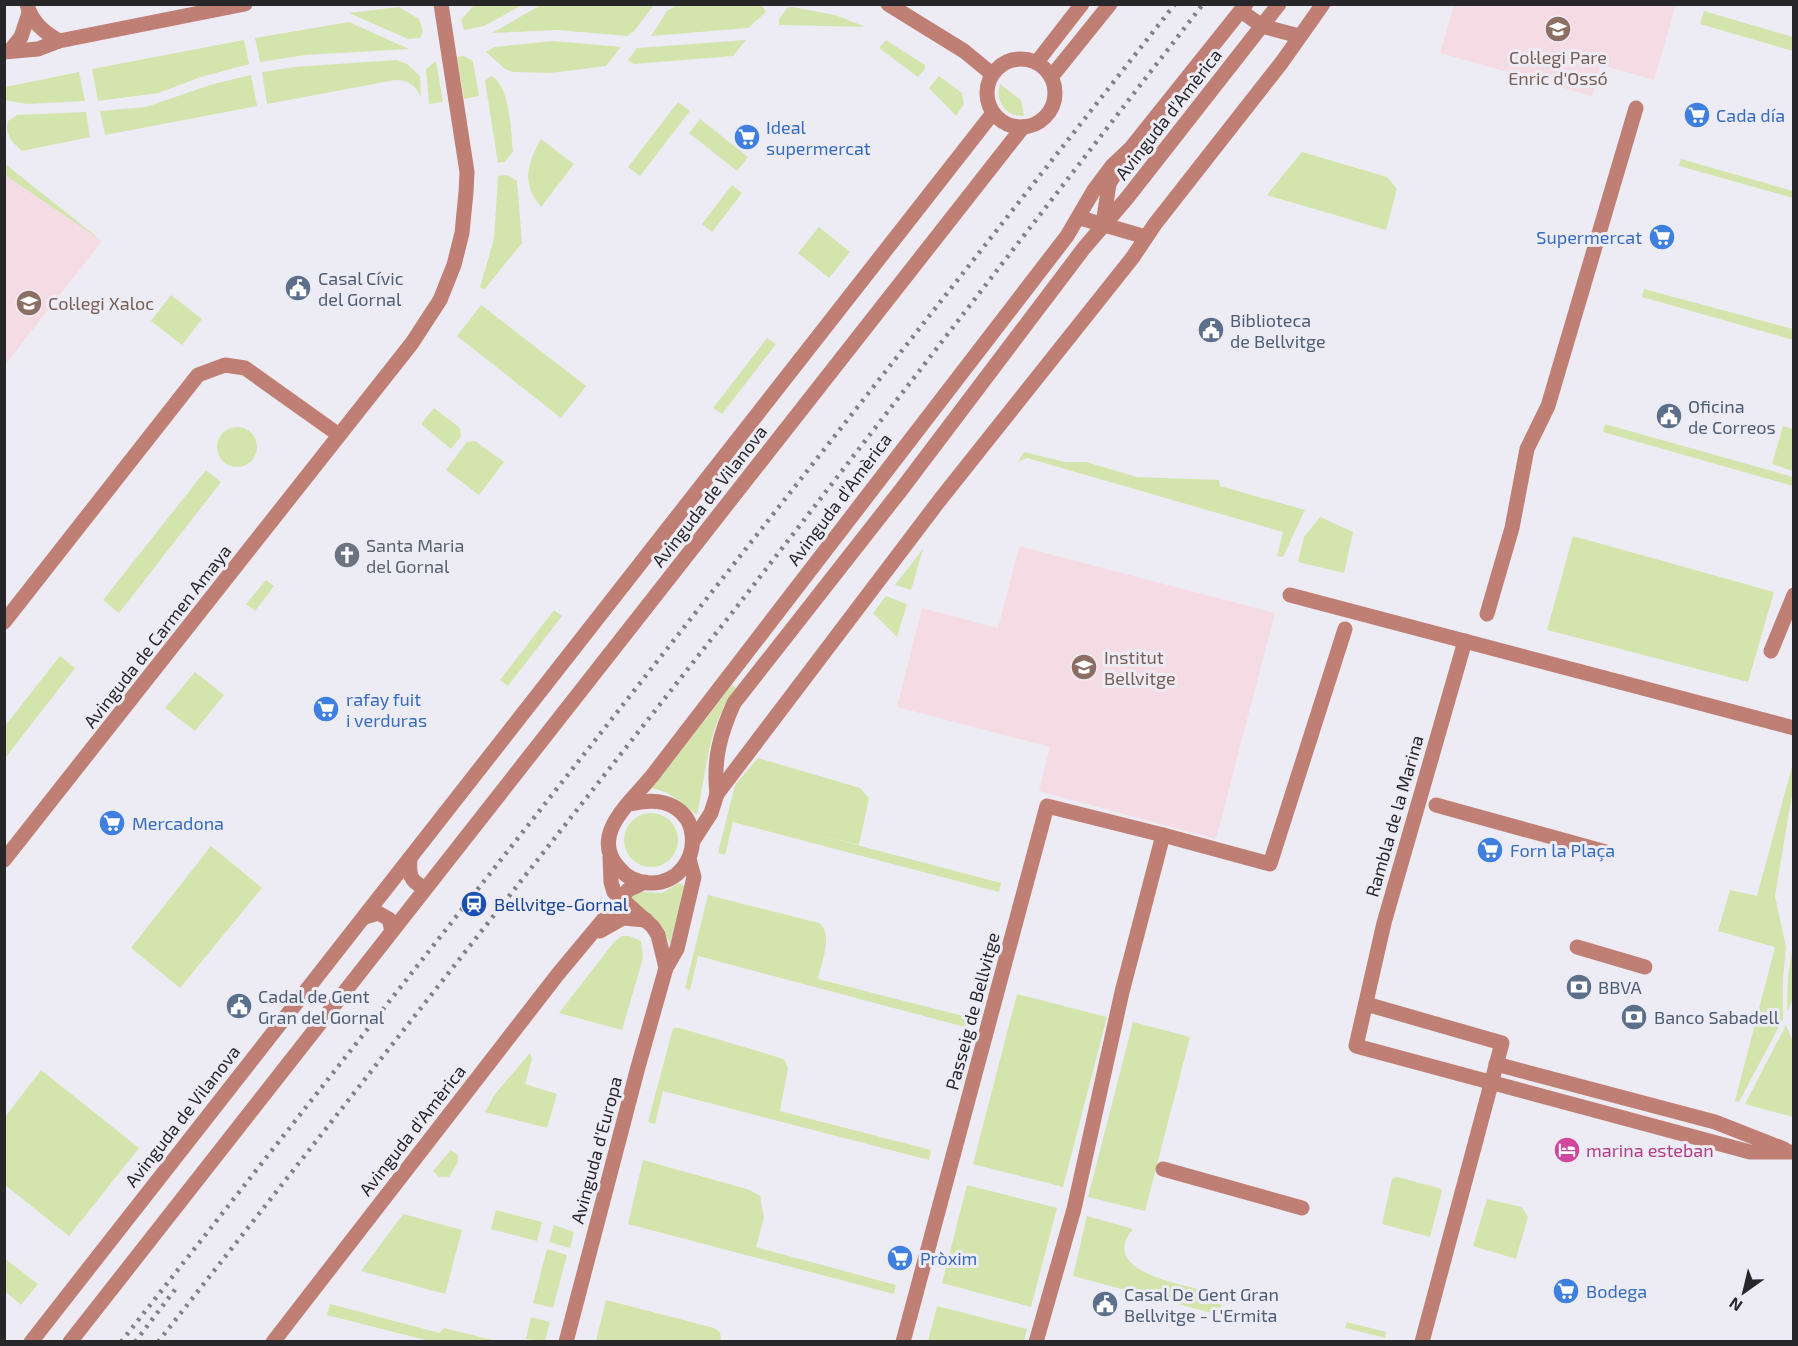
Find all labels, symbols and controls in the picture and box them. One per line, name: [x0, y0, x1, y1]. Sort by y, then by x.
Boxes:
school or university icon: Col·legi Pare Enric d'Ossó: [1543, 14, 1573, 44]
street label: Avinguda d'Amèrica: [1110, 44, 1226, 184]
place label: Col·legi Pare Enric d'Ossó: [1508, 46, 1608, 89]
supermarket icon: Cada día: [1682, 100, 1712, 130]
place label: Cada día: [1716, 104, 1785, 126]
place label: Ideal supermercat: [766, 116, 871, 159]
supermarket icon: Ideal supermercat: [732, 122, 762, 152]
supermarket icon: Supermercat: [1647, 222, 1677, 252]
place label: Supermercat: [1536, 226, 1642, 248]
place label: Casal Cívic del Gornal: [318, 267, 404, 310]
public building icon: Casal Cívic del Gornal: [283, 273, 313, 303]
school or university icon: Col·legi Xaloc: [14, 288, 44, 318]
place label: Col·legi Xaloc: [48, 292, 154, 314]
place label: Biblioteca de Bellvitge: [1230, 309, 1326, 352]
public building icon: Biblioteca de Bellvitge: [1196, 315, 1226, 345]
place label: Oficina de Correos: [1688, 395, 1776, 438]
public building icon: Oficina de Correos: [1654, 401, 1684, 431]
street label: Avinguda de Vilanova: [647, 421, 771, 571]
street label: Avinguda d'Amèrica: [782, 428, 896, 570]
place label: Santa Maria del Gornal: [366, 534, 464, 577]
street label: Avinguda de Carmen Amaya: [79, 540, 235, 732]
church icon: Santa Maria del Gornal: [332, 540, 362, 570]
place label: Institut Bellvitge: [1104, 646, 1176, 689]
school or university icon: Institut Bellvitge: [1069, 652, 1099, 682]
place label: rafay fuit i verduras: [346, 688, 427, 731]
supermarket icon: rafay fuit i verduras: [311, 694, 341, 724]
street label: Rambla de la Marina: [1360, 733, 1428, 899]
supermarket icon: Mercadona: [97, 808, 127, 838]
place label: Mercadona: [132, 812, 224, 834]
supermarket icon: Forn la Plaça: [1475, 835, 1505, 865]
place label: Forn la Plaça: [1510, 839, 1615, 862]
station icon: Bellvitge-Gornal: [459, 889, 489, 919]
place label: Bellvitge-Gornal: [494, 893, 629, 915]
street label: Passeig de Bellvitge: [940, 930, 1004, 1092]
bank icon: BBVA: [1564, 972, 1594, 1002]
place label: BBVA: [1598, 976, 1643, 998]
place label: Cadal de Gent Gran del Gornal: [258, 985, 385, 1028]
public building icon: Cadal de Gent Gran del Gornal: [224, 991, 254, 1021]
bank icon: Banco Sabadell: [1619, 1002, 1649, 1032]
place label: Banco Sabadell: [1654, 1006, 1780, 1028]
street label: Avinguda de Vilanova: [120, 1041, 244, 1191]
street label: Avinguda d'Amèrica: [354, 1060, 470, 1200]
street label: Avinguda d'Europa: [566, 1074, 626, 1226]
hotel icon: marina esteban: [1552, 1135, 1582, 1165]
place label: marina esteban: [1586, 1139, 1714, 1161]
supermarket icon: Pròxim: [885, 1243, 915, 1273]
place label: Pròxim: [920, 1247, 977, 1269]
north arrow: [1714, 1262, 1774, 1322]
supermarket icon: Bodega: [1551, 1276, 1581, 1306]
place label: Bodega: [1586, 1280, 1647, 1302]
place label: Casal De Gent Gran Bellvitge - L'Ermita: [1124, 1283, 1279, 1326]
public building icon: Casal De Gent Gran Bellvitge - L'Ermita: [1090, 1289, 1120, 1319]
text: N: [1725, 1294, 1745, 1316]

